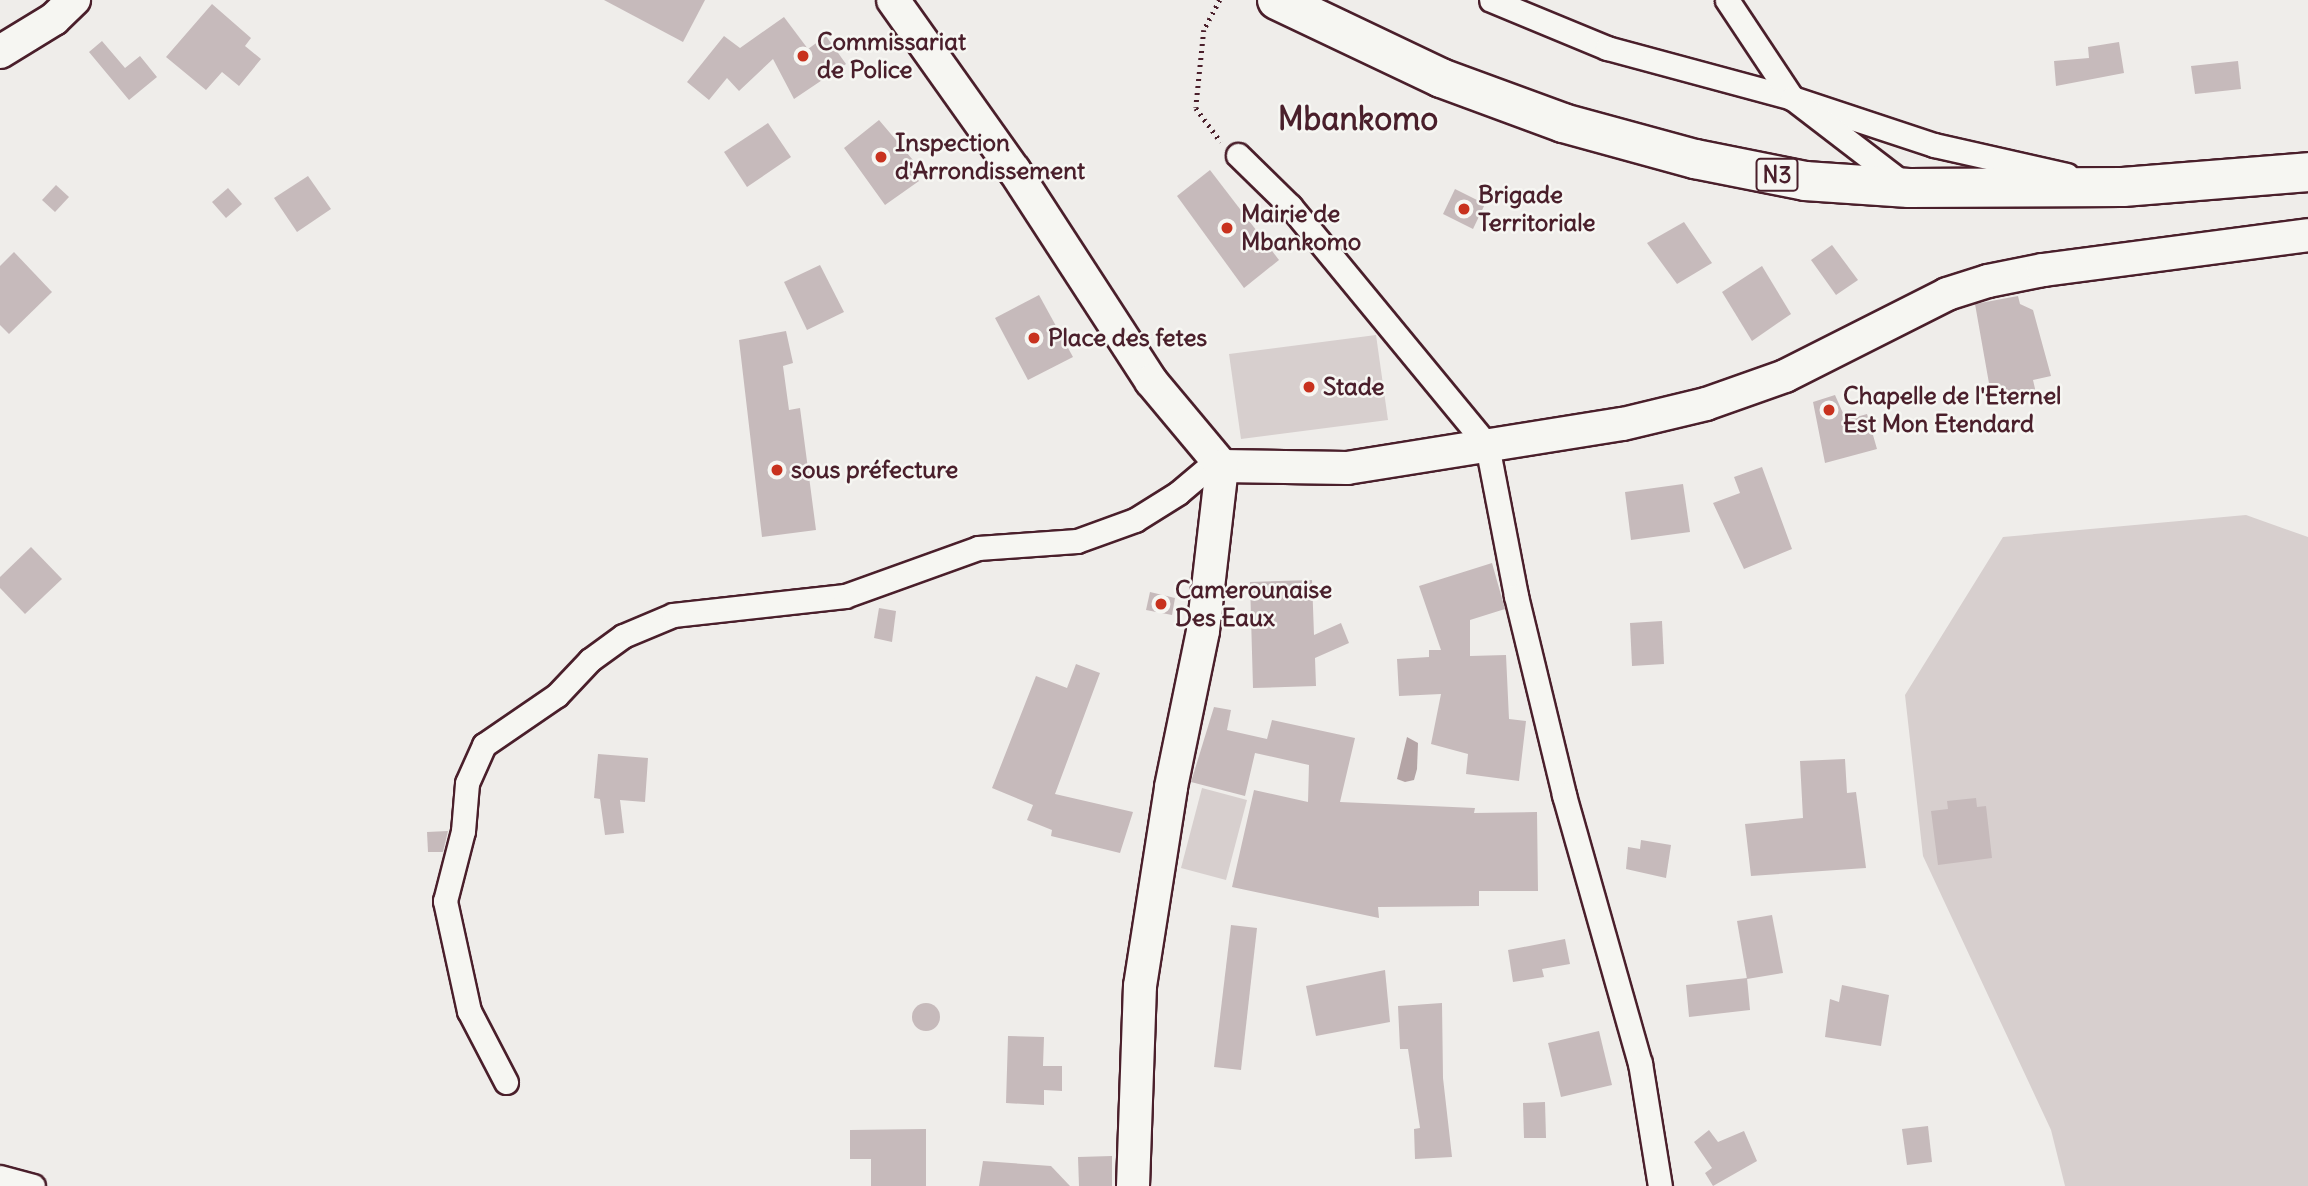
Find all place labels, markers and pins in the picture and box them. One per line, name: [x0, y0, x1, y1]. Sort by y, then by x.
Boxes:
place label: Commissariat de Police: [817, 28, 966, 84]
marker: Commissariat de Police: [795, 48, 811, 64]
place label: Inspection d'Arrondissement: [895, 129, 1085, 185]
marker: Inspection d'Arrondissement: [873, 149, 889, 165]
place label: Brigade Territoriale: [1478, 181, 1596, 237]
place label: Mairie de Mbankomo: [1241, 200, 1361, 256]
marker: Brigade Territoriale: [1456, 201, 1472, 217]
marker: Mairie de Mbankomo: [1219, 220, 1235, 236]
place label: Place des fetes: [1048, 324, 1207, 352]
marker: Place des fetes: [1026, 330, 1042, 346]
place label: Stade: [1323, 373, 1385, 401]
marker: Stade: [1301, 379, 1317, 395]
place label: Chapelle de l'Eternel Est Mon Etendard: [1843, 382, 2061, 438]
marker: Chapelle de l'Eternel Est Mon Etendard: [1821, 402, 1837, 418]
place label: sous préfecture: [791, 456, 958, 484]
marker: sous préfecture: [769, 462, 785, 478]
place label: Camerounaise Des Eaux: [1175, 576, 1332, 632]
marker: Camerounaise Des Eaux: [1153, 596, 1169, 612]

